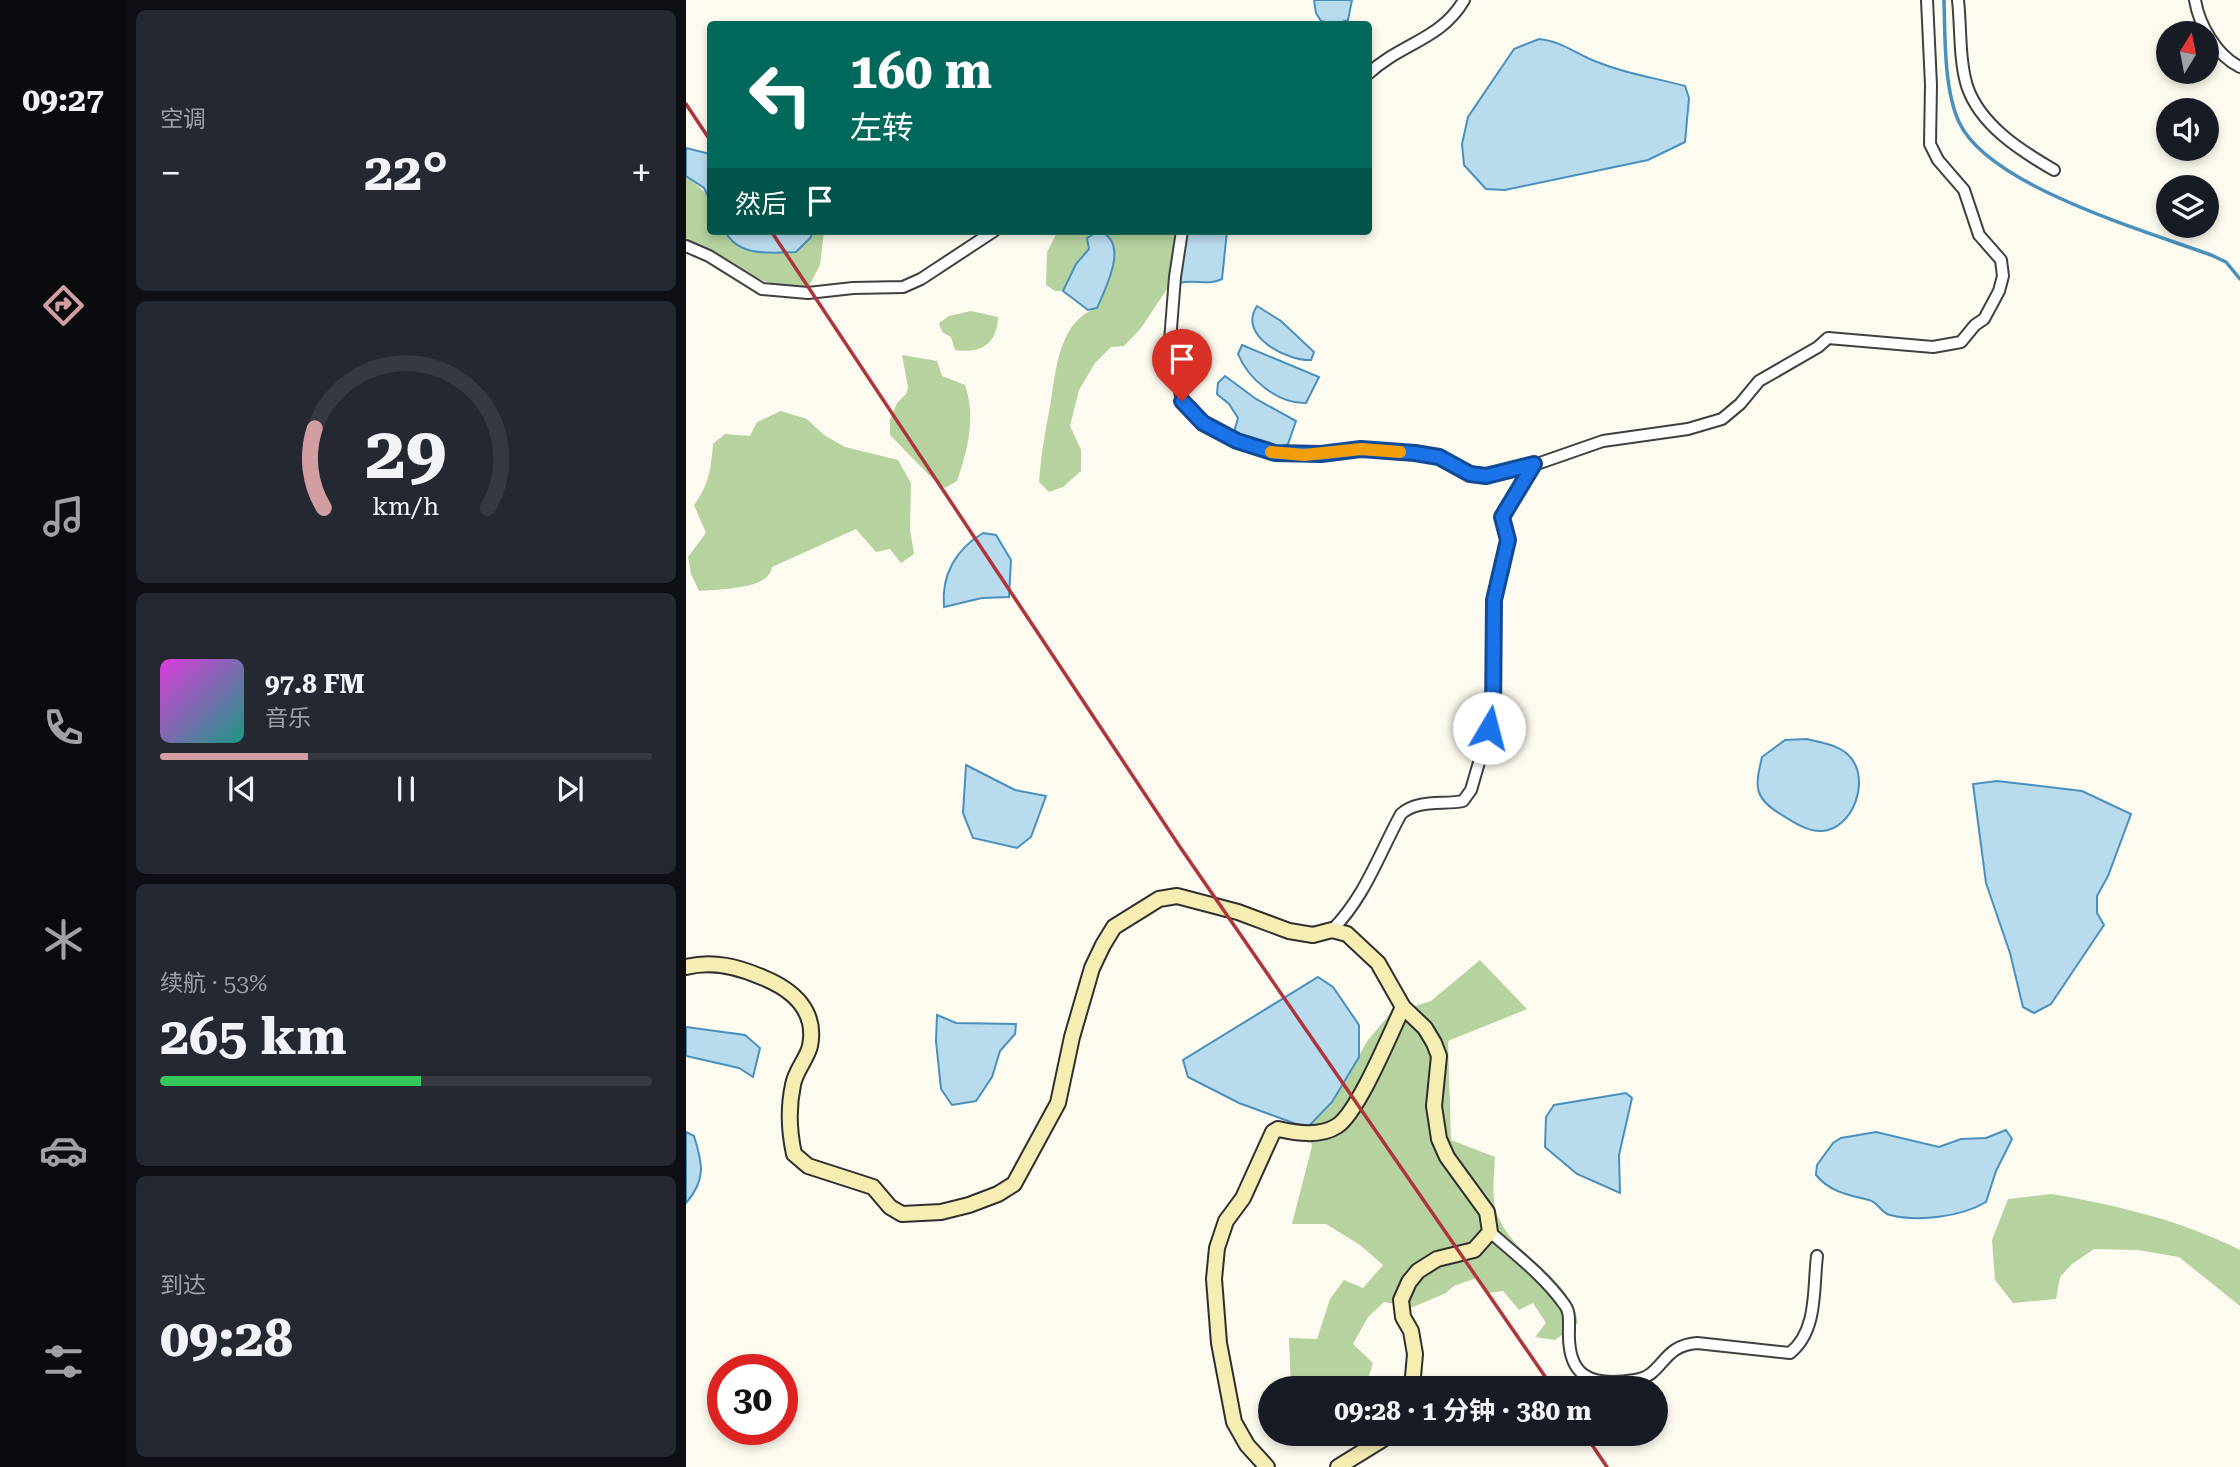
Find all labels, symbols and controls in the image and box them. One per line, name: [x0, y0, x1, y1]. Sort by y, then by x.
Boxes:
north arrow: [2156, 21, 2219, 84]
map controls: [2156, 21, 2219, 238]
text: 160 m: [850, 43, 992, 100]
icon: left: [735, 49, 826, 140]
text: 09:27: [22, 81, 104, 119]
button: sound: [2156, 98, 2219, 161]
text: 空调: [160, 106, 206, 133]
text: 左转: [850, 109, 914, 147]
text: 22°: [364, 142, 448, 203]
text: −: [160, 151, 181, 195]
text: +: [631, 151, 652, 195]
button: layers: [2156, 175, 2219, 238]
icon: arrive: [801, 182, 839, 220]
text: 然后: [735, 189, 787, 219]
icon: directions: [39, 281, 88, 330]
pin: [1152, 329, 1212, 401]
icon: arrive: [1163, 340, 1201, 378]
text: 29: [365, 412, 447, 497]
icon: music: [39, 492, 88, 541]
text: km/h: [373, 492, 439, 521]
text: 97.8 FM: [265, 669, 365, 699]
position arrow: [1452, 691, 1526, 765]
icon: phone: [39, 703, 88, 752]
text: 音乐: [265, 705, 311, 732]
icon: previous: [223, 770, 261, 808]
icon: pause: [387, 770, 425, 808]
icon: next: [551, 770, 589, 808]
icon: climate: [39, 915, 88, 964]
text: 续航 · 53%: [160, 970, 267, 997]
text: 265 km: [160, 1006, 347, 1067]
icon: car: [39, 1126, 88, 1175]
text: 到达: [160, 1272, 206, 1299]
text: 09:28: [160, 1308, 293, 1369]
icon: filters: [39, 1337, 88, 1386]
speed limit sign: 30: [707, 1354, 798, 1445]
text: 09:28 · 1 分钟 · 380 m: [1334, 1396, 1592, 1426]

